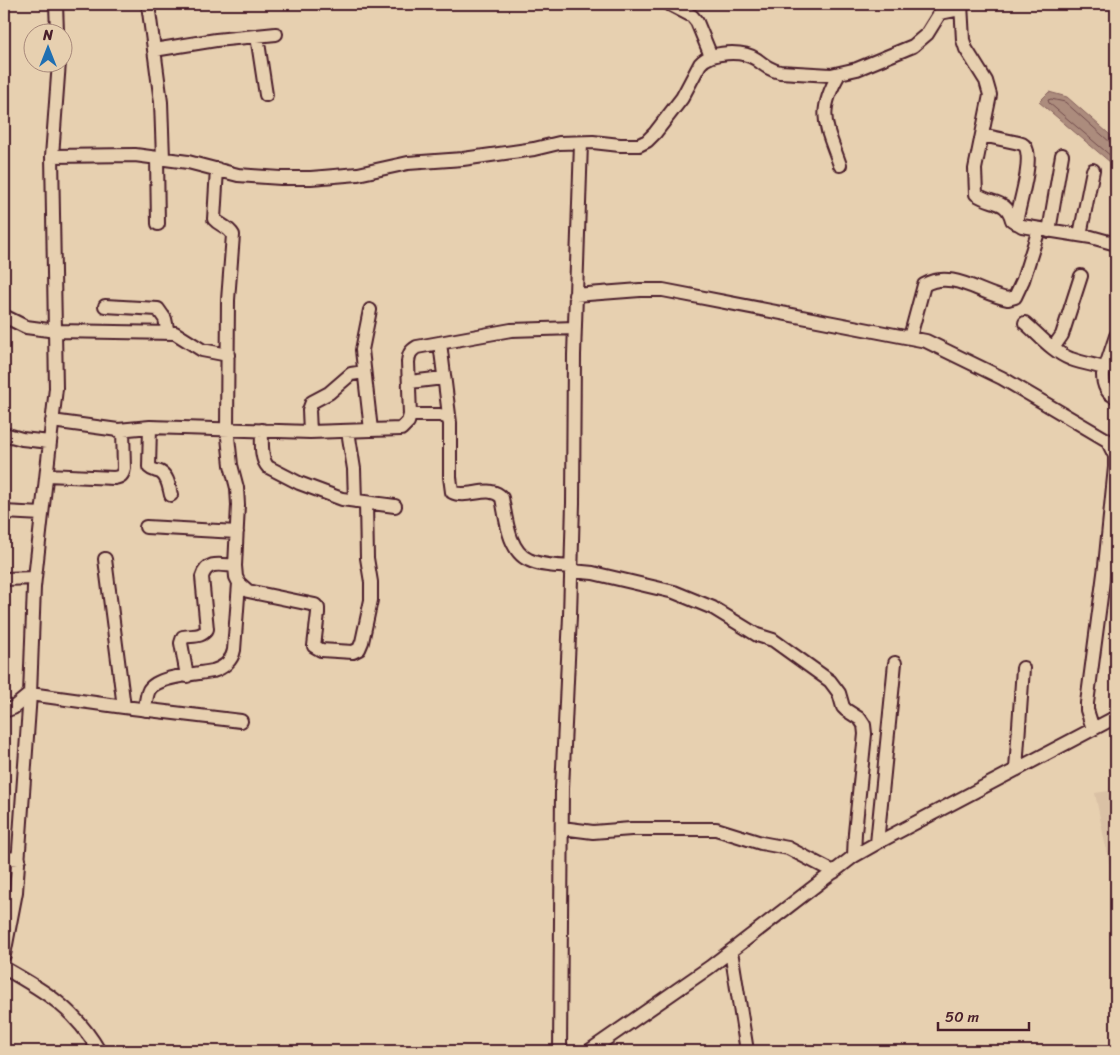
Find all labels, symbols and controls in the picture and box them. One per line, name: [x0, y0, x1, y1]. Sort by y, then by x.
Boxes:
north arrow: [22, 22, 72, 72]
text: N: [42, 23, 53, 48]
scale bar: [938, 1000, 1029, 1032]
text: 50 m: [945, 1004, 980, 1030]

